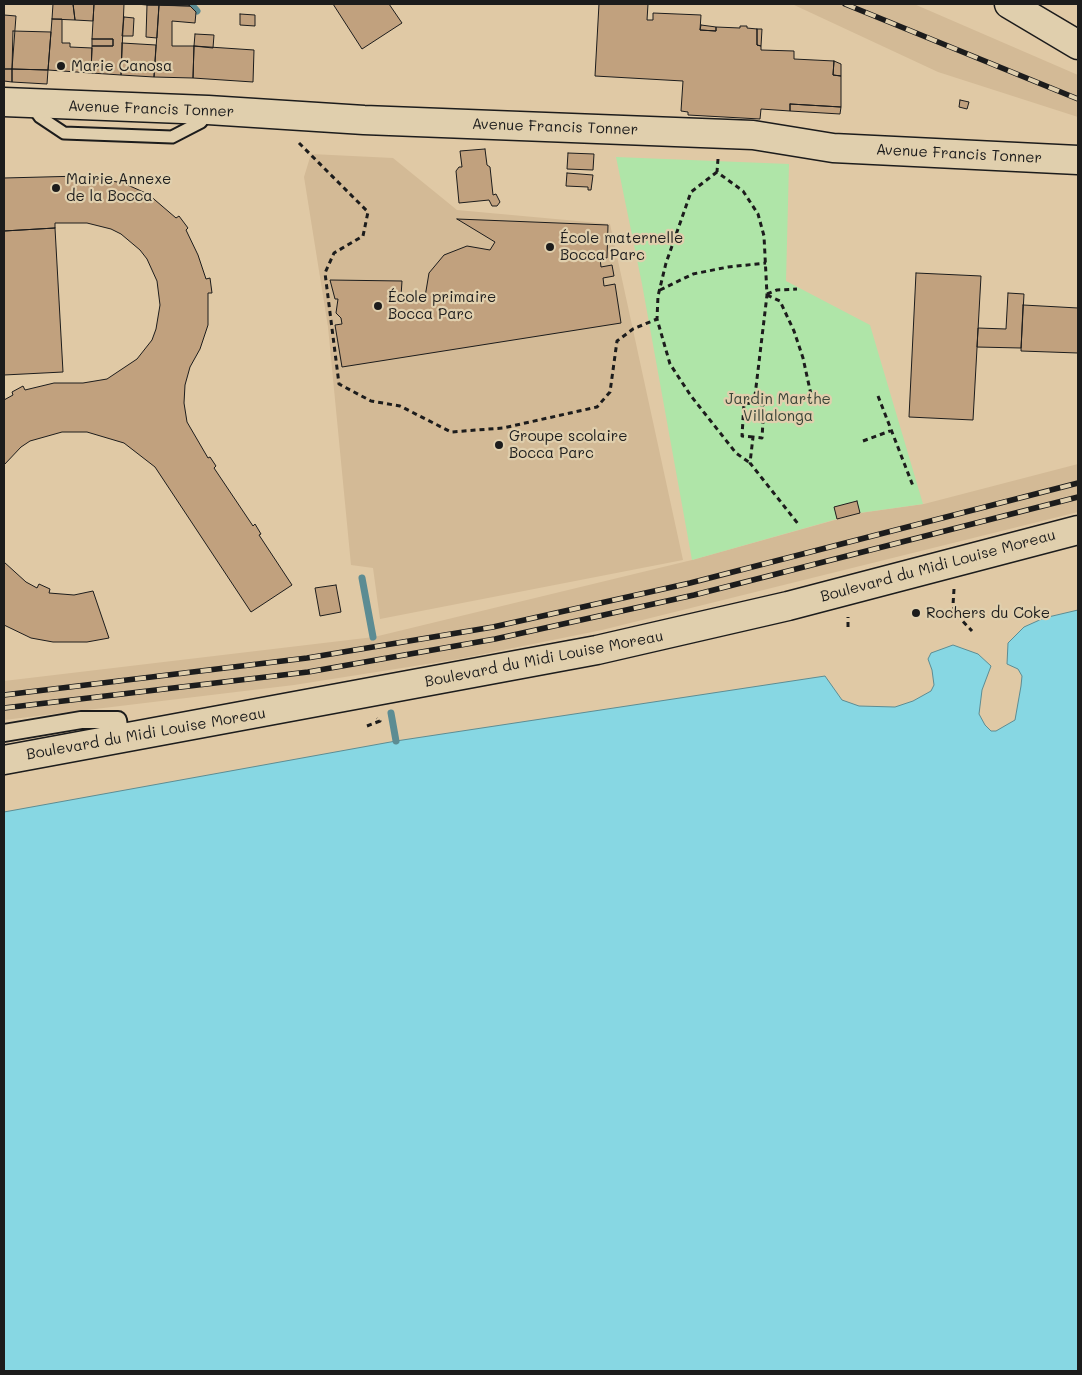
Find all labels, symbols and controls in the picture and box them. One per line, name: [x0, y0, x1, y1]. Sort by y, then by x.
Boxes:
place label: Marie Canosa: [71, 57, 172, 75]
marker: Marie Canosa: [55, 60, 67, 72]
street label: Avenue Francis Tonner: [68, 97, 234, 121]
street label: Avenue Francis Tonner: [472, 115, 638, 139]
street label: Avenue Francis Tonner: [875, 141, 1043, 167]
place label: Mairie Annexe de la Bocca: [66, 170, 171, 205]
marker: Mairie Annexe de la Bocca: [50, 182, 62, 194]
place label: École maternelle Bocca Parc: [560, 229, 683, 264]
marker: École maternelle Bocca Parc: [544, 241, 556, 253]
place label: École primaire Bocca Parc: [388, 288, 496, 323]
marker: École primaire Bocca Parc: [372, 300, 384, 312]
park label: Jardin Marthe Villalonga: [725, 390, 831, 425]
place label: Groupe scolaire Bocca Parc: [509, 427, 628, 462]
marker: Groupe scolaire Bocca Parc: [493, 439, 505, 451]
street label: Boulevard du Midi Louise Moreau: [818, 526, 1058, 606]
place label: Rochers du Coke: [926, 604, 1050, 622]
marker: Rochers du Coke: [910, 607, 922, 619]
street label: Boulevard du Midi Louise Moreau: [423, 627, 665, 691]
street label: Boulevard du Midi Louise Moreau: [25, 704, 267, 764]

